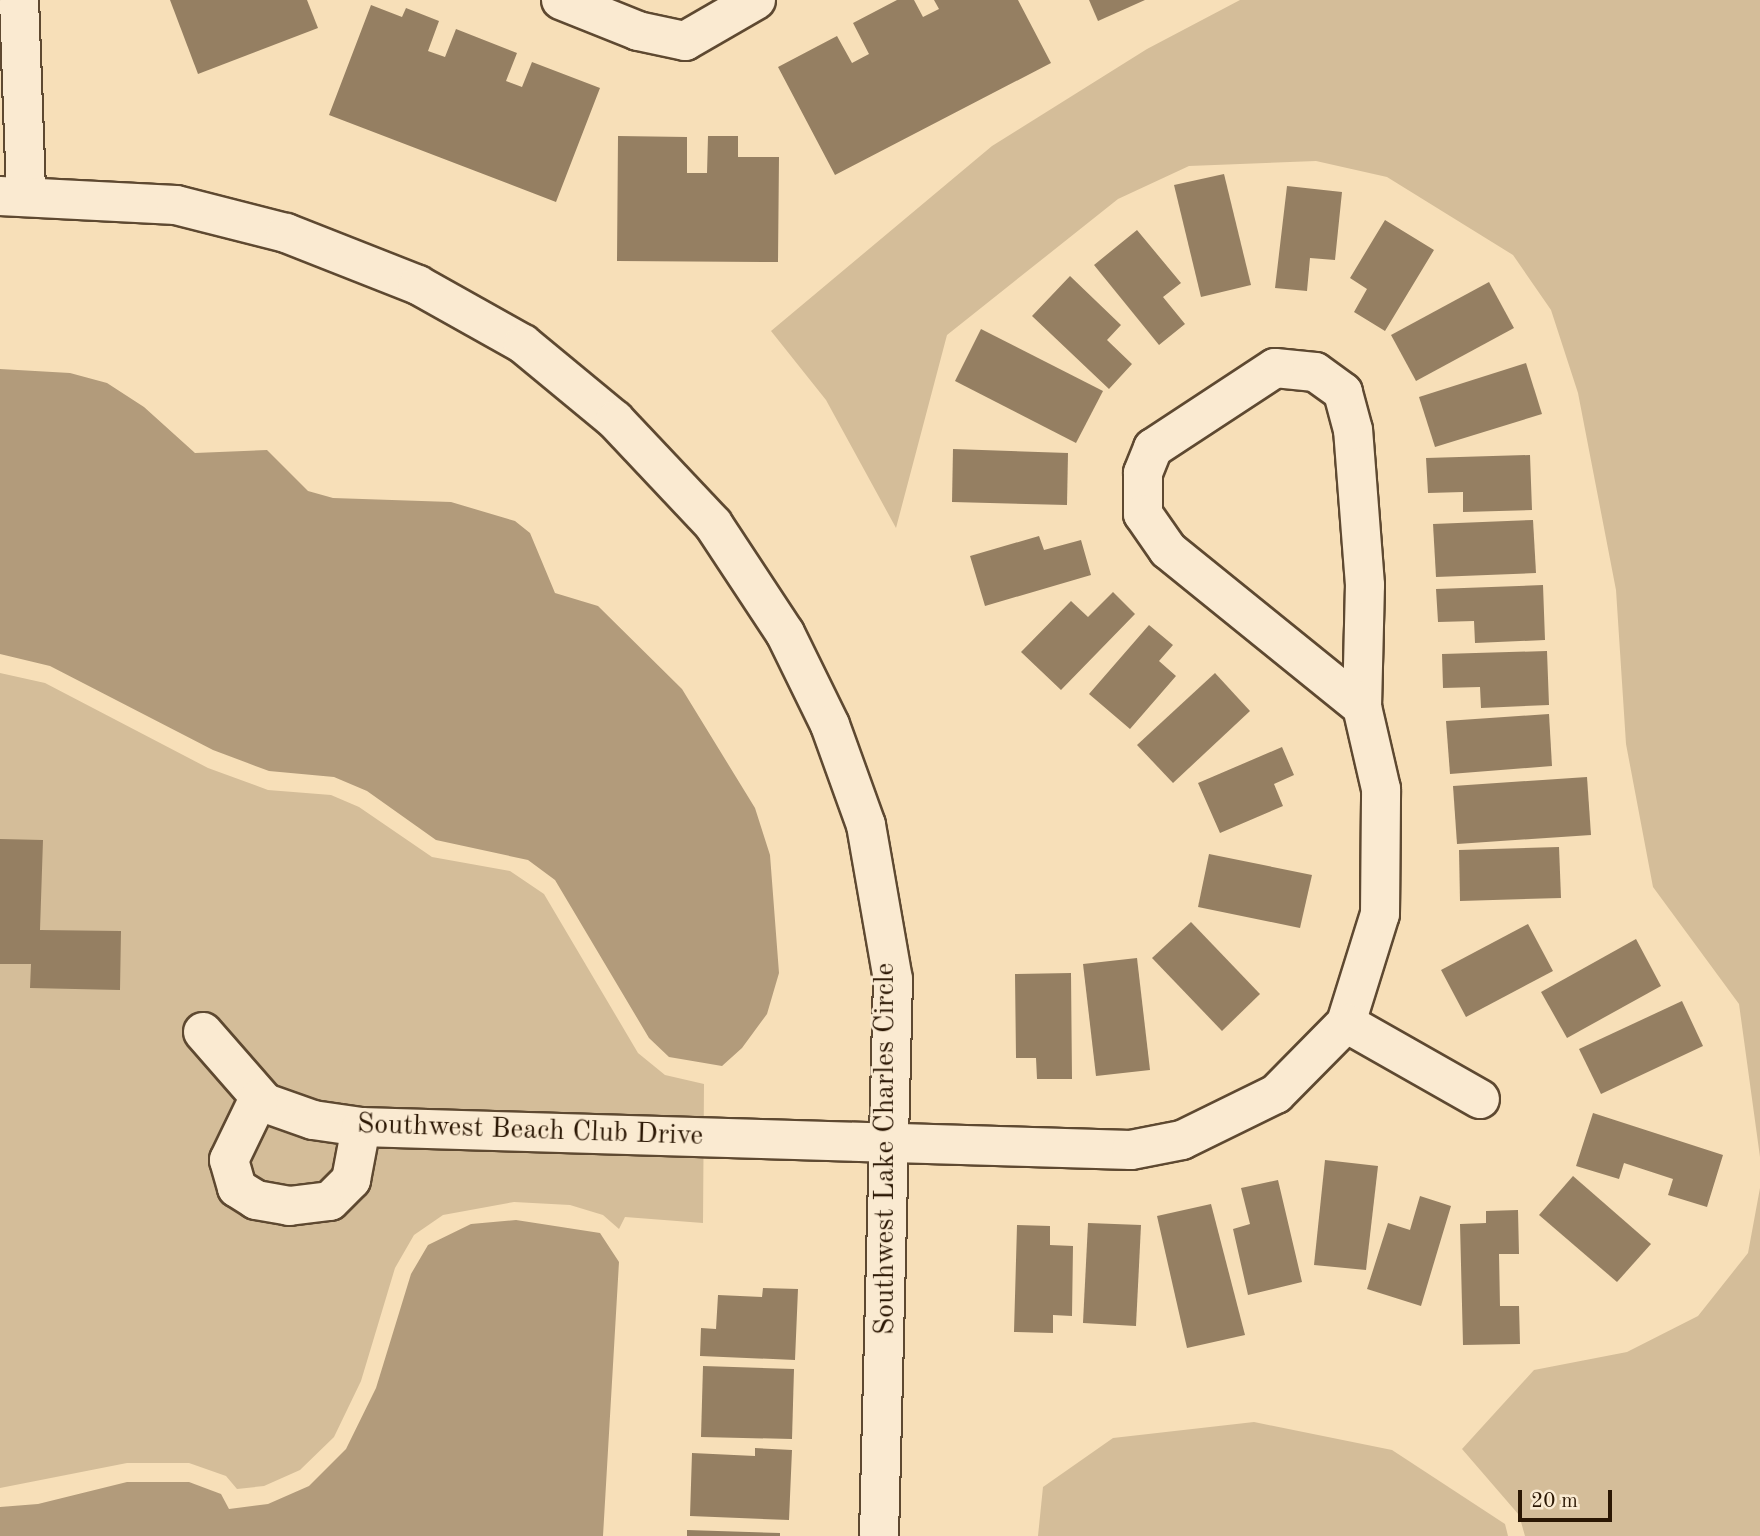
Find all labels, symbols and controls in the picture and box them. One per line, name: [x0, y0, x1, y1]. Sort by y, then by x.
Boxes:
street label: Southwest Lake Charles Circle: [869, 963, 903, 1335]
street label: Southwest Beach Club Drive: [356, 1108, 704, 1154]
scale bar: [1522, 1476, 1616, 1520]
text: 20 m: [1531, 1491, 1578, 1512]

